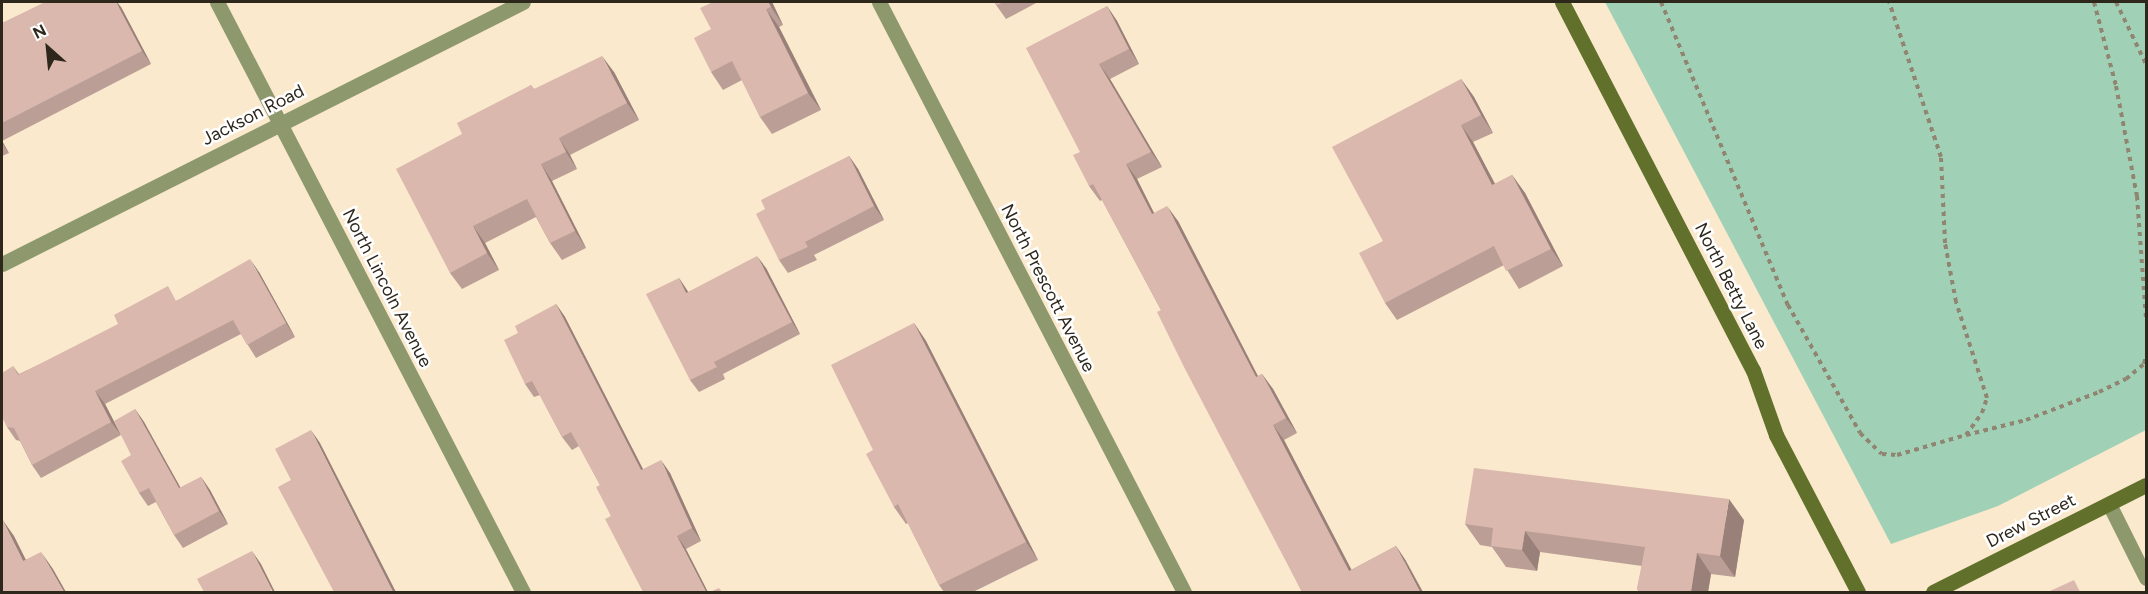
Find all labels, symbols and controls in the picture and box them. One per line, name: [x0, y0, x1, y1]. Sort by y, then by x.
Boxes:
north arrow: [18, 18, 78, 78]
text: N: [30, 20, 49, 43]
street label: Jackson Road: [198, 80, 308, 150]
street label: North Prescott Avenue: [996, 200, 1100, 376]
street label: North Lincoln Avenue: [338, 205, 436, 371]
street label: North Betty Lane: [1690, 219, 1772, 353]
street label: Drew Street: [1983, 489, 2079, 553]

